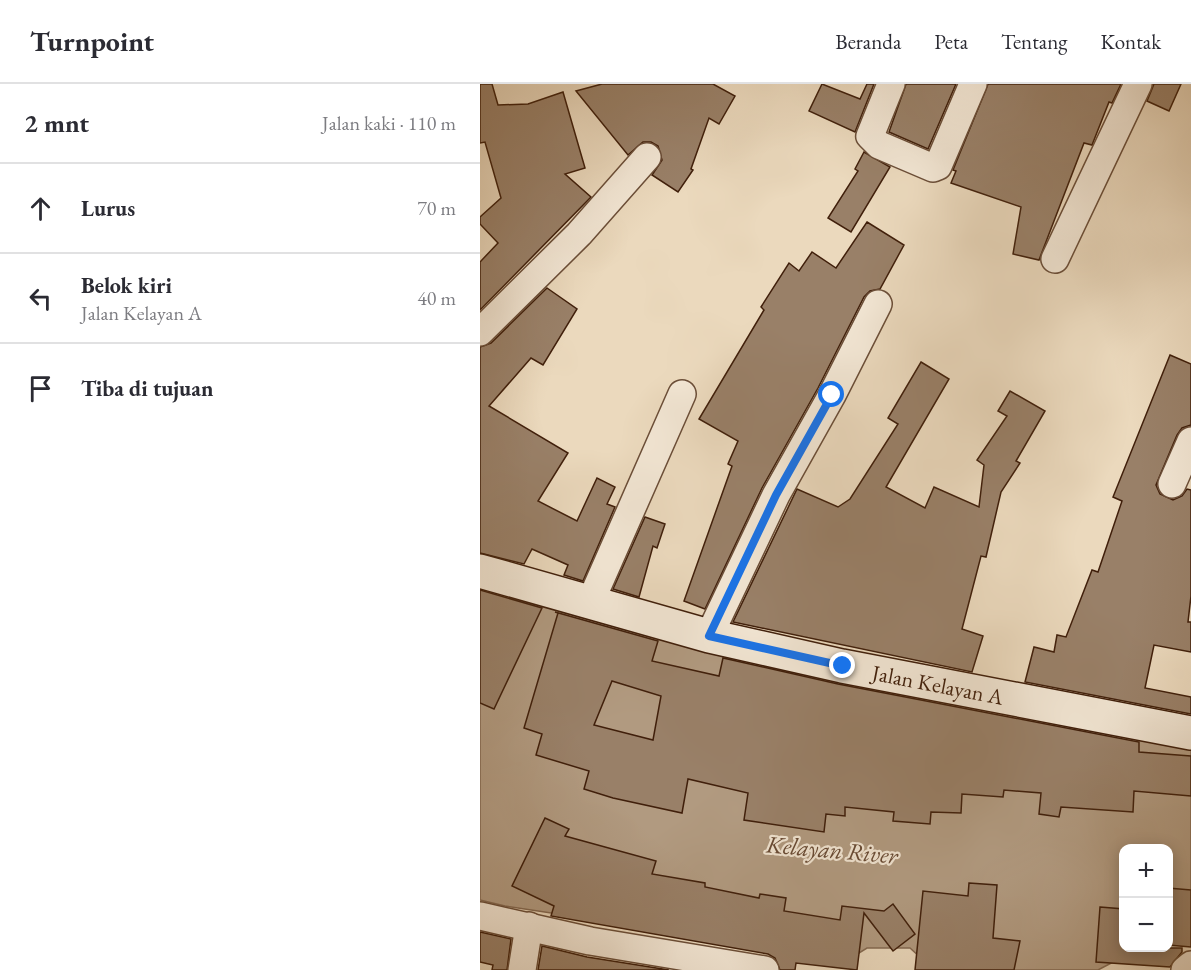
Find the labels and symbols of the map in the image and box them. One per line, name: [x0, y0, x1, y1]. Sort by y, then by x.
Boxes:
route start: [818, 381, 844, 407]
route end: [829, 652, 855, 678]
street label: Jalan Kelayan A: [868, 658, 1007, 712]
water label: Kelayan River: [764, 828, 901, 871]

